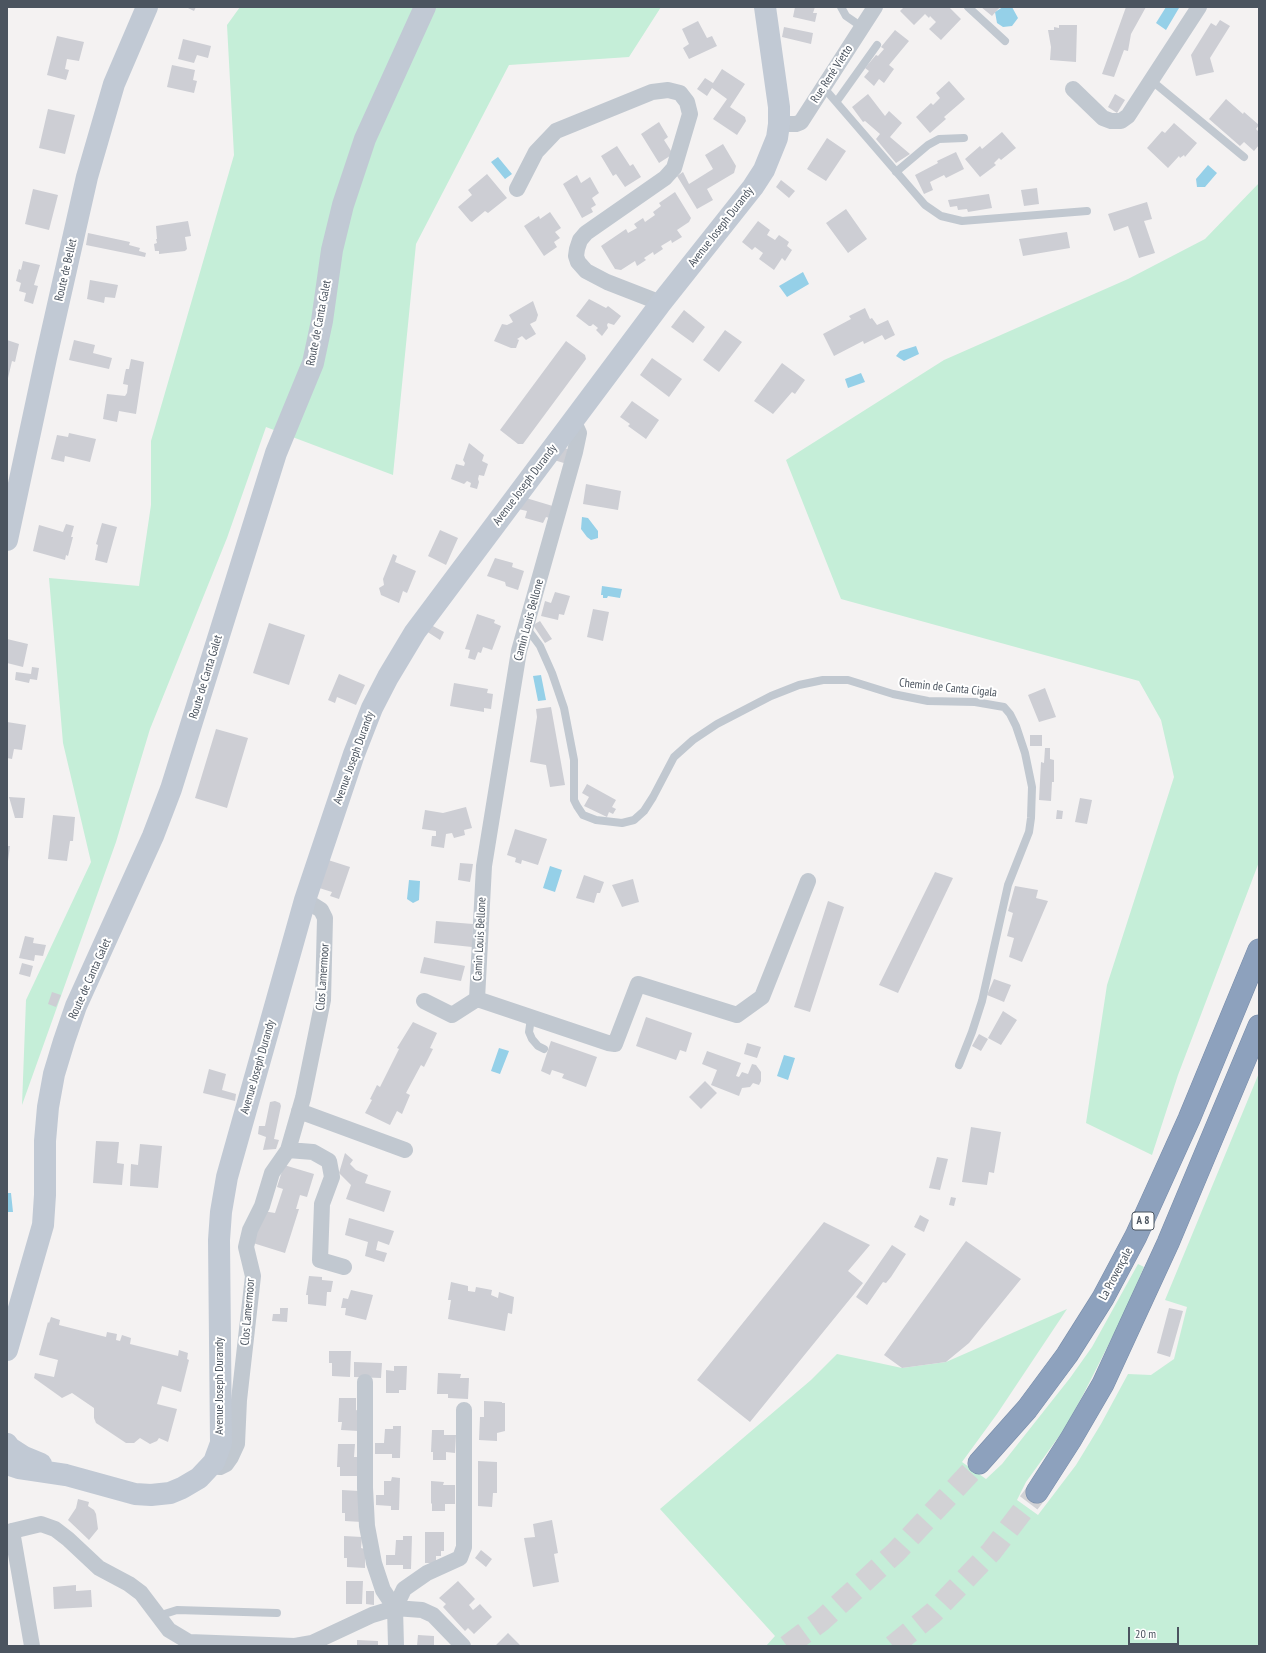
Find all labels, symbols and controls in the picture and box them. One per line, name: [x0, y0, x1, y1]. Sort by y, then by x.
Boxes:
street label: Rue René Vietto: [808, 42, 856, 106]
street label: Avenue Joseph Durandy: [685, 184, 757, 270]
street label: Route de Bellet: [52, 237, 80, 303]
street label: Route de Canta Galet: [304, 279, 334, 367]
street label: Avenue Joseph Durandy: [490, 442, 560, 528]
street label: Camin Louis Bellone: [511, 578, 547, 662]
street label: Route de Canta Galet: [186, 633, 226, 721]
street label: Chemin de Canta Cigala: [898, 676, 998, 700]
street label: Avenue Joseph Durandy: [331, 710, 377, 806]
street label: Camin Louis Bellone: [471, 897, 489, 981]
street label: Route de Canta Galet: [66, 936, 114, 1022]
street label: Clos Lamermoor: [313, 943, 333, 1011]
street label: Avenue Joseph Durandy: [238, 1018, 278, 1116]
road number: A 8: [1132, 1212, 1154, 1230]
street label: La Provençale: [1096, 1245, 1136, 1303]
street label: Clos Lamermoor: [238, 1278, 258, 1346]
street label: Avenue Joseph Durandy: [213, 1337, 227, 1435]
scale bar: [1130, 1619, 1181, 1645]
text: 20 m: [1135, 1626, 1156, 1641]

